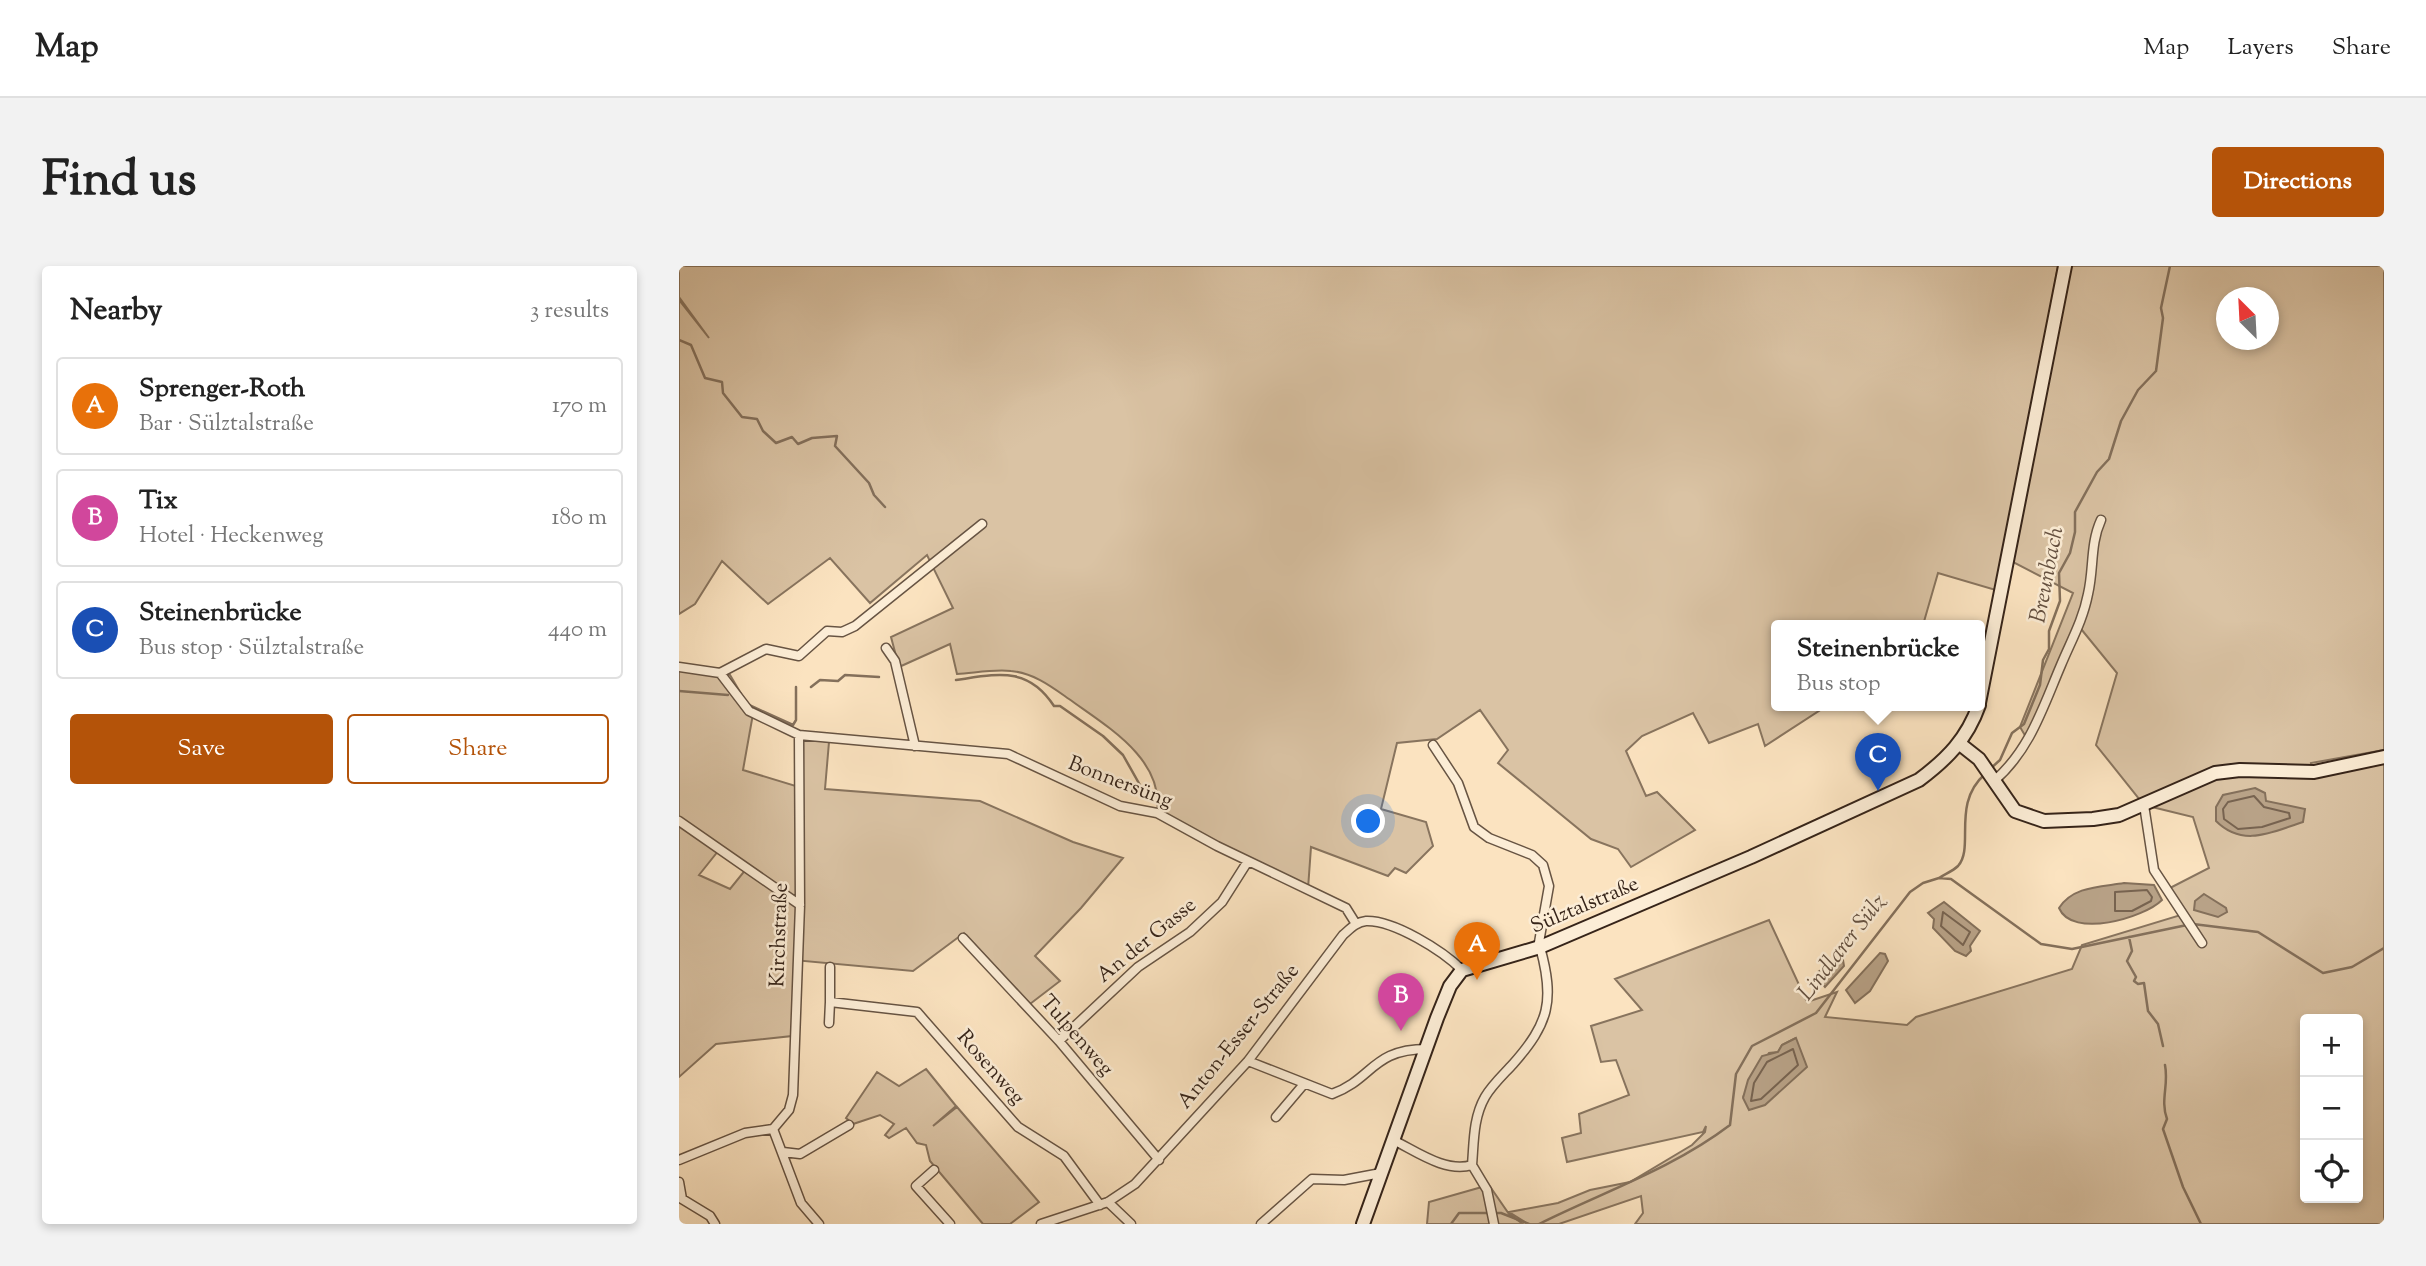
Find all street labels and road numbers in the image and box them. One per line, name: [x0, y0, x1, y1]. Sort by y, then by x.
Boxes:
street label: Bonnersüng: [1063, 749, 1177, 817]
street label: Sülztalstraße: [1526, 870, 1644, 942]
street label: Kirchstraße: [763, 882, 797, 988]
street label: An der Gasse: [1091, 891, 1203, 991]
street label: Anton-Esser-Straße: [1171, 958, 1307, 1116]
street label: Tulpenweg: [1032, 989, 1120, 1083]
street label: Rosenweg: [949, 1024, 1031, 1112]

